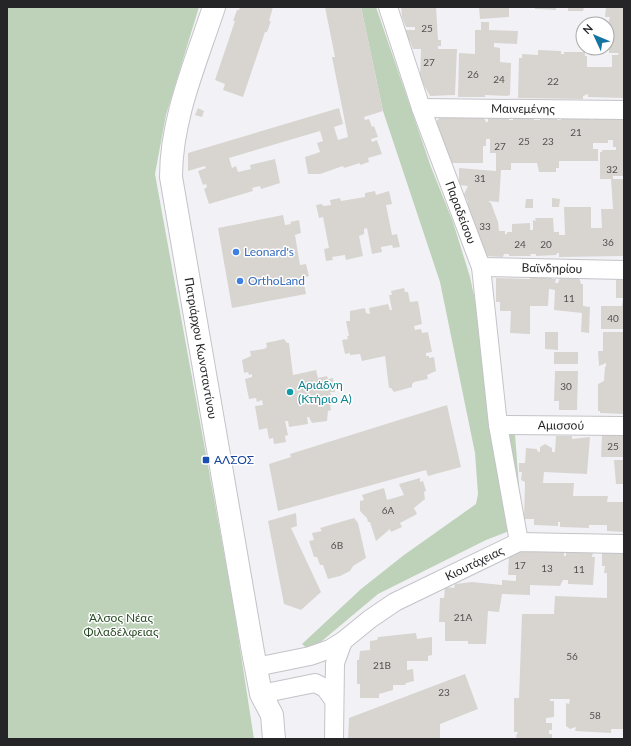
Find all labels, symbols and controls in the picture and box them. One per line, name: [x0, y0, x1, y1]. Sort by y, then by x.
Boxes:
north arrow: [575, 16, 615, 56]
text: N: [580, 21, 595, 36]
house number: 25: [421, 22, 433, 34]
house number: 27: [423, 56, 435, 68]
house number: 26: [467, 68, 479, 80]
house number: 24: [493, 73, 505, 85]
house number: 22: [547, 75, 559, 87]
street label: Μαινεμένης: [491, 101, 555, 116]
house number: 21: [570, 126, 582, 138]
house number: 25: [518, 135, 530, 147]
house number: 23: [542, 135, 554, 147]
house number: 27: [494, 140, 506, 152]
house number: 32: [606, 163, 618, 175]
house number: 31: [474, 172, 486, 184]
street label: Παραδείσου: [442, 179, 480, 246]
house number: 33: [479, 220, 491, 232]
house number: 36: [602, 236, 614, 248]
house number: 24: [514, 238, 526, 250]
house number: 20: [540, 238, 552, 250]
place label: Leonard's: [244, 244, 294, 259]
marker: Leonard's: [231, 247, 241, 257]
street label: Βαϊνδηρίου: [521, 260, 583, 276]
place label: OrthoLand: [248, 273, 305, 288]
street label: Πατριάρχου Κωνσταντίνου: [181, 276, 221, 420]
marker: OrthoLand: [235, 276, 245, 286]
house number: 11: [563, 292, 575, 304]
house number: 40: [607, 312, 619, 324]
place label: Αριάδνη (Κτήριο Α): [298, 377, 352, 406]
house number: 30: [560, 380, 572, 392]
marker: Αριάδνη (Κτήριο Α): [285, 387, 295, 397]
street label: Αμισσού: [538, 417, 584, 433]
house number: 25: [607, 440, 619, 452]
place label: ΑΛΣΟΣ: [214, 452, 254, 467]
marker: ΑΛΣΟΣ: [201, 455, 211, 465]
house number: 6Α: [382, 504, 395, 516]
house number: 6Β: [331, 539, 343, 551]
street label: Κιουτάχειας: [442, 542, 507, 584]
house number: 17: [514, 559, 526, 571]
house number: 13: [541, 562, 553, 574]
house number: 11: [573, 563, 585, 575]
park label: Άλσος Νέας Φιλαδέλφειας: [83, 610, 159, 639]
house number: 21Α: [454, 611, 472, 623]
house number: 56: [566, 650, 578, 662]
house number: 21Β: [373, 659, 391, 671]
house number: 23: [438, 686, 450, 698]
house number: 58: [589, 709, 601, 721]

